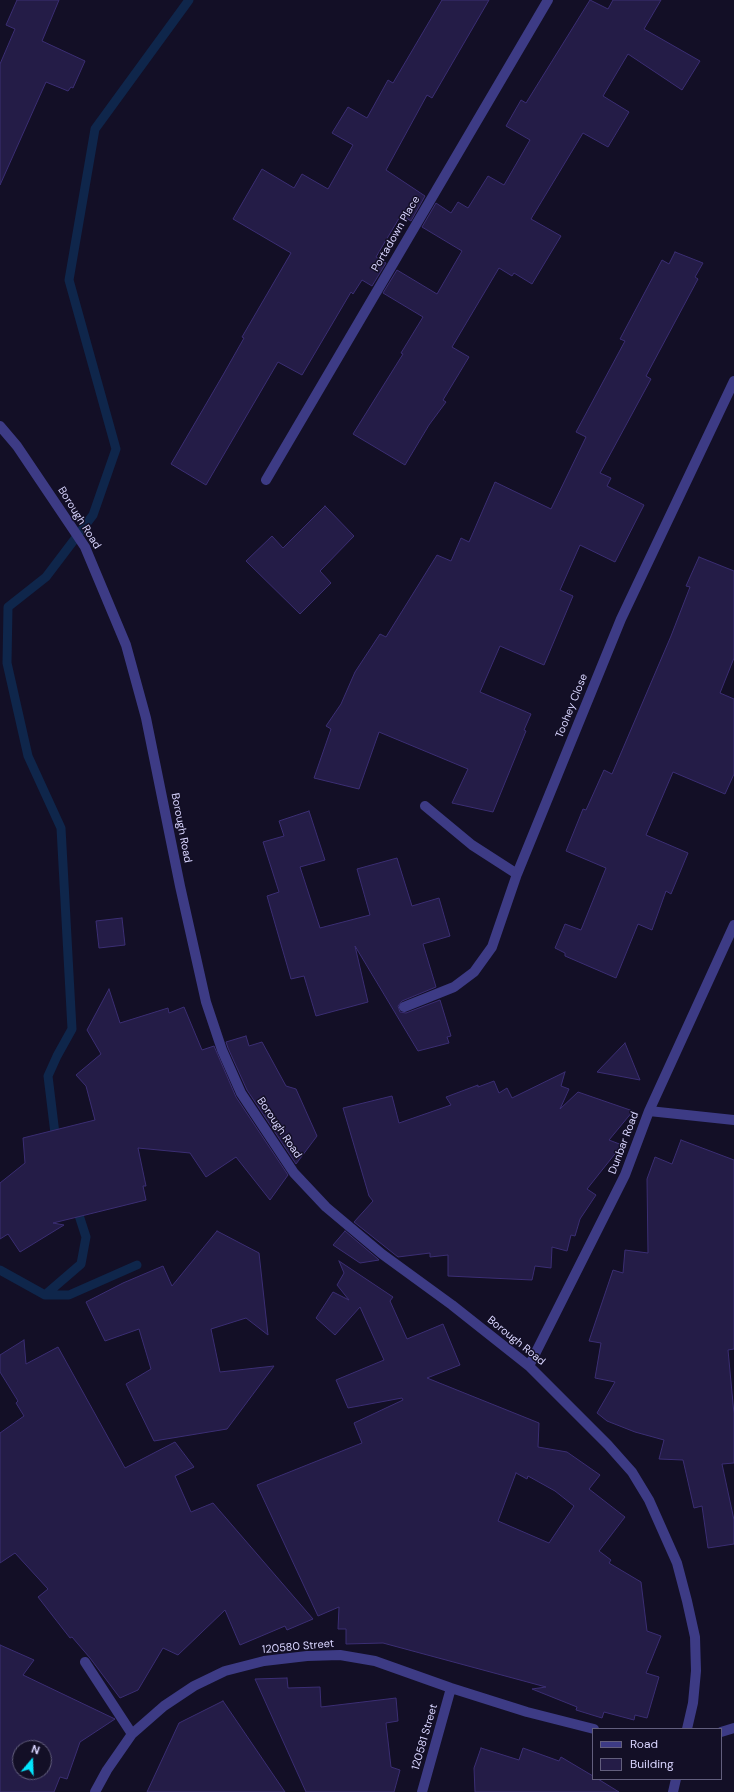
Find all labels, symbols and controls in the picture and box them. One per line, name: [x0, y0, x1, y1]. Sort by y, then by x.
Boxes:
street label: Portadown Place: [369, 194, 423, 274]
street label: Borough Road: [55, 484, 103, 552]
street label: Toohey Close: [553, 672, 591, 740]
street label: Borough Road: [168, 792, 194, 864]
street label: Borough Road: [254, 1095, 304, 1161]
street label: Dunbar Road: [606, 1110, 642, 1176]
street label: Borough Road: [484, 1314, 548, 1368]
street label: 120580 Street: [261, 1637, 335, 1657]
street label: 120581 Street: [409, 1703, 441, 1771]
legend: [592, 1728, 722, 1780]
text: Road: [630, 1736, 658, 1752]
north arrow: [12, 1740, 52, 1780]
text: N: [30, 1742, 42, 1758]
text: Building: [630, 1756, 674, 1772]

